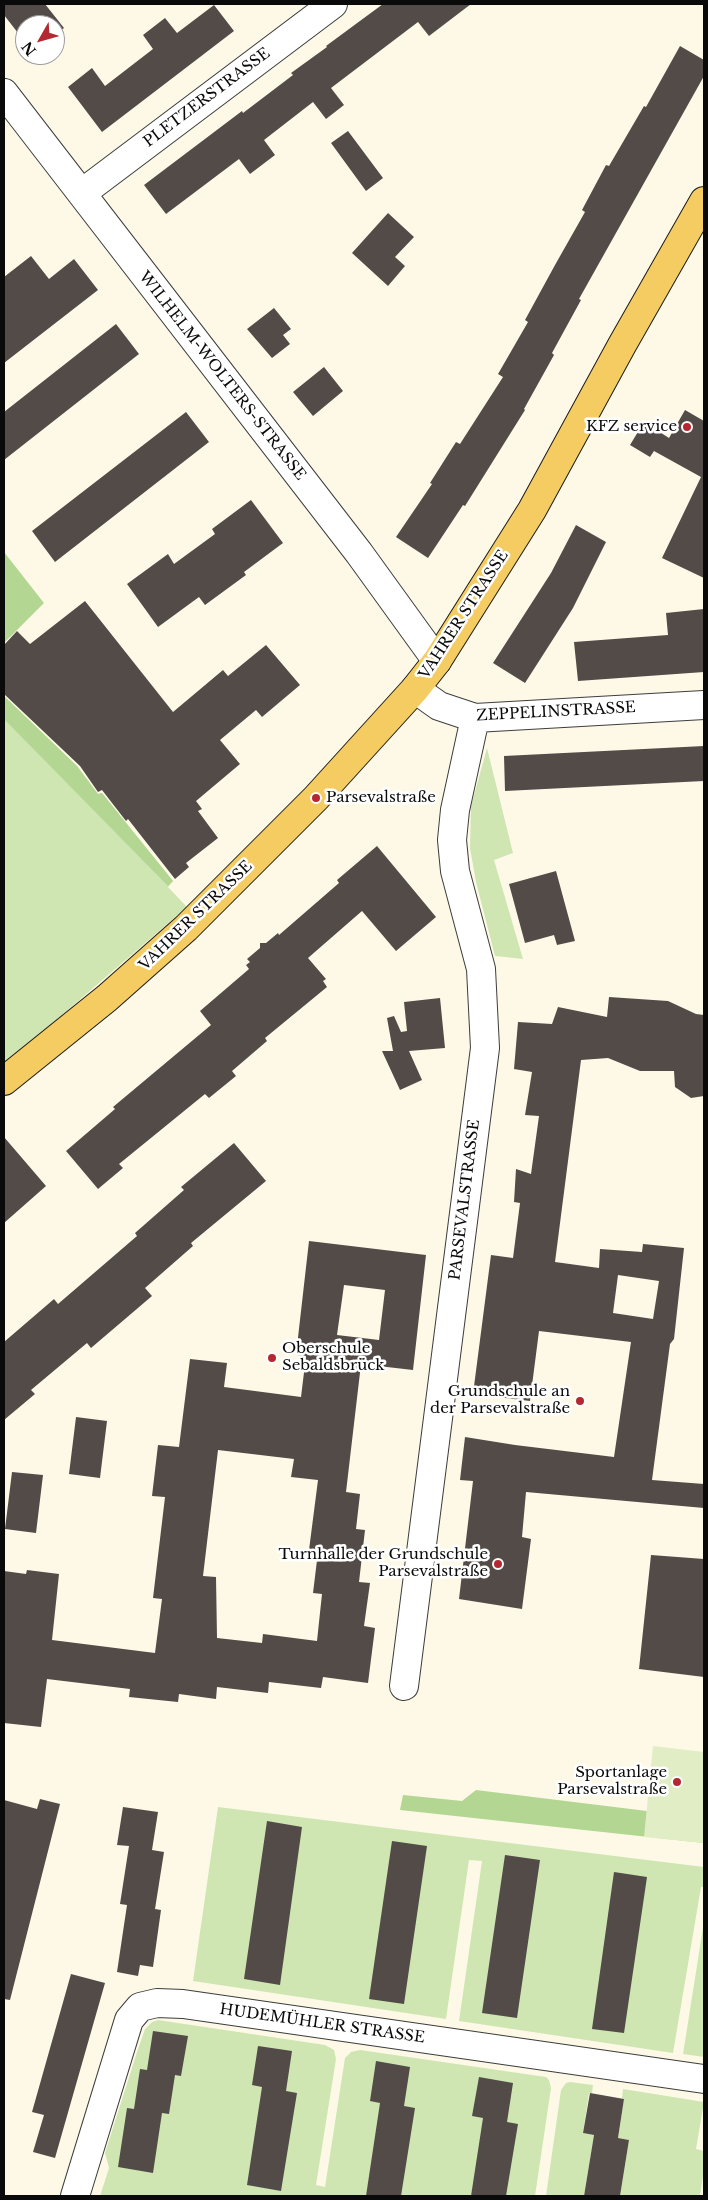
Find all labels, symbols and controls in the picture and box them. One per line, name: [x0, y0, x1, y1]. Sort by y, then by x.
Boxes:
north arrow: [15, 15, 65, 65]
text: N: [18, 38, 40, 59]
street label: PLETZERSTRASSE: [140, 45, 274, 151]
street label: WILHELM-WOLTERS-STRASSE: [135, 268, 309, 484]
place label: KFZ service: [586, 418, 677, 436]
marker: KFZ service: [681, 421, 693, 433]
street label: VAHRER STRASSE: [416, 547, 512, 683]
street label: ZEPPELINSTRASSE: [476, 699, 636, 725]
place label: Parsevalstraße: [326, 789, 436, 807]
marker: Parsevalstraße: [310, 792, 322, 804]
street label: VAHRER STRASSE: [136, 857, 256, 975]
street label: PARSEVALSTRASSE: [446, 1119, 484, 1281]
place label: Oberschule Sebaldsbrück: [282, 1340, 384, 1375]
marker: Oberschule Sebaldsbrück: [266, 1352, 278, 1364]
place label: Grundschule an der Parsevalstraße: [430, 1383, 570, 1418]
marker: Grundschule an der Parsevalstraße: [574, 1395, 586, 1407]
place label: Turnhalle der Grundschule Parsevalstraße: [278, 1546, 488, 1581]
marker: Turnhalle der Grundschule Parsevalstraße: [492, 1558, 504, 1570]
place label: Sportanlage Parsevalstraße: [557, 1764, 667, 1799]
marker: Sportanlage Parsevalstraße: [671, 1776, 683, 1788]
street label: HUDEMÜHLER STRASSE: [218, 2001, 426, 2047]

